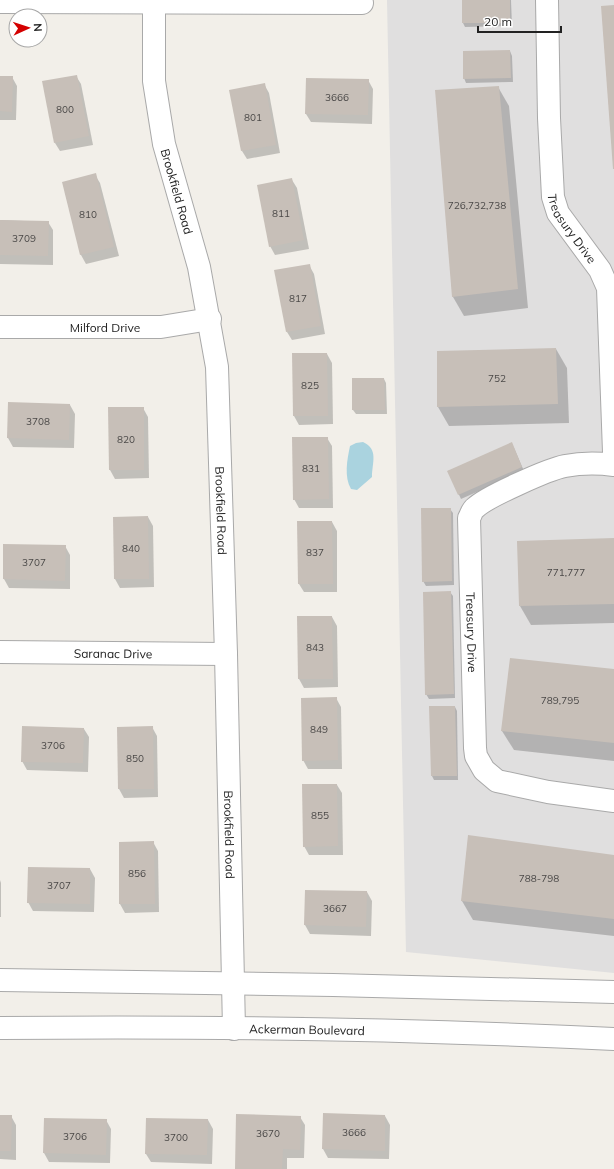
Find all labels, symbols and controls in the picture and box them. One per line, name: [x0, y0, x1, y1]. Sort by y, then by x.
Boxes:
north arrow: [8, 8, 48, 48]
scale bar: [478, 8, 561, 34]
text: 20 m: [484, 14, 512, 29]
text: N: [31, 23, 45, 32]
house number: 3666: [325, 91, 349, 104]
house number: 800: [56, 103, 74, 116]
house number: 801: [244, 111, 262, 124]
street label: Brookfield Road: [158, 147, 197, 236]
street label: Treasury Drive: [545, 193, 600, 266]
house number: 726,732,738: [448, 199, 506, 212]
house number: 811: [272, 207, 290, 220]
house number: 810: [79, 208, 97, 221]
house number: 3709: [12, 232, 36, 245]
house number: 817: [289, 292, 307, 305]
street label: Milford Drive: [70, 320, 140, 335]
house number: 752: [488, 372, 506, 385]
house number: 825: [301, 379, 319, 392]
house number: 3708: [26, 415, 50, 428]
house number: 820: [117, 433, 135, 446]
house number: 831: [302, 462, 320, 475]
street label: Brookfield Road: [213, 466, 230, 555]
house number: 840: [122, 542, 140, 555]
house number: 837: [306, 546, 324, 559]
house number: 3707: [22, 556, 46, 569]
house number: 771,777: [547, 566, 585, 579]
street label: Treasury Drive: [463, 592, 481, 673]
house number: 843: [306, 641, 324, 654]
street label: Saranac Drive: [74, 645, 152, 661]
house number: 789,795: [541, 694, 579, 707]
house number: 849: [310, 723, 328, 736]
house number: 3706: [41, 739, 65, 752]
house number: 850: [126, 752, 144, 765]
street label: Brookfield Road: [221, 790, 238, 879]
house number: 855: [311, 809, 329, 822]
house number: 856: [128, 867, 146, 880]
house number: 788-798: [519, 872, 559, 885]
house number: 3707: [47, 879, 71, 892]
house number: 3667: [323, 902, 347, 915]
street label: Ackerman Boulevard: [249, 1021, 365, 1038]
house number: 3666: [342, 1126, 366, 1139]
house number: 3670: [256, 1127, 280, 1140]
house number: 3706: [63, 1130, 87, 1143]
house number: 3700: [164, 1131, 188, 1144]

